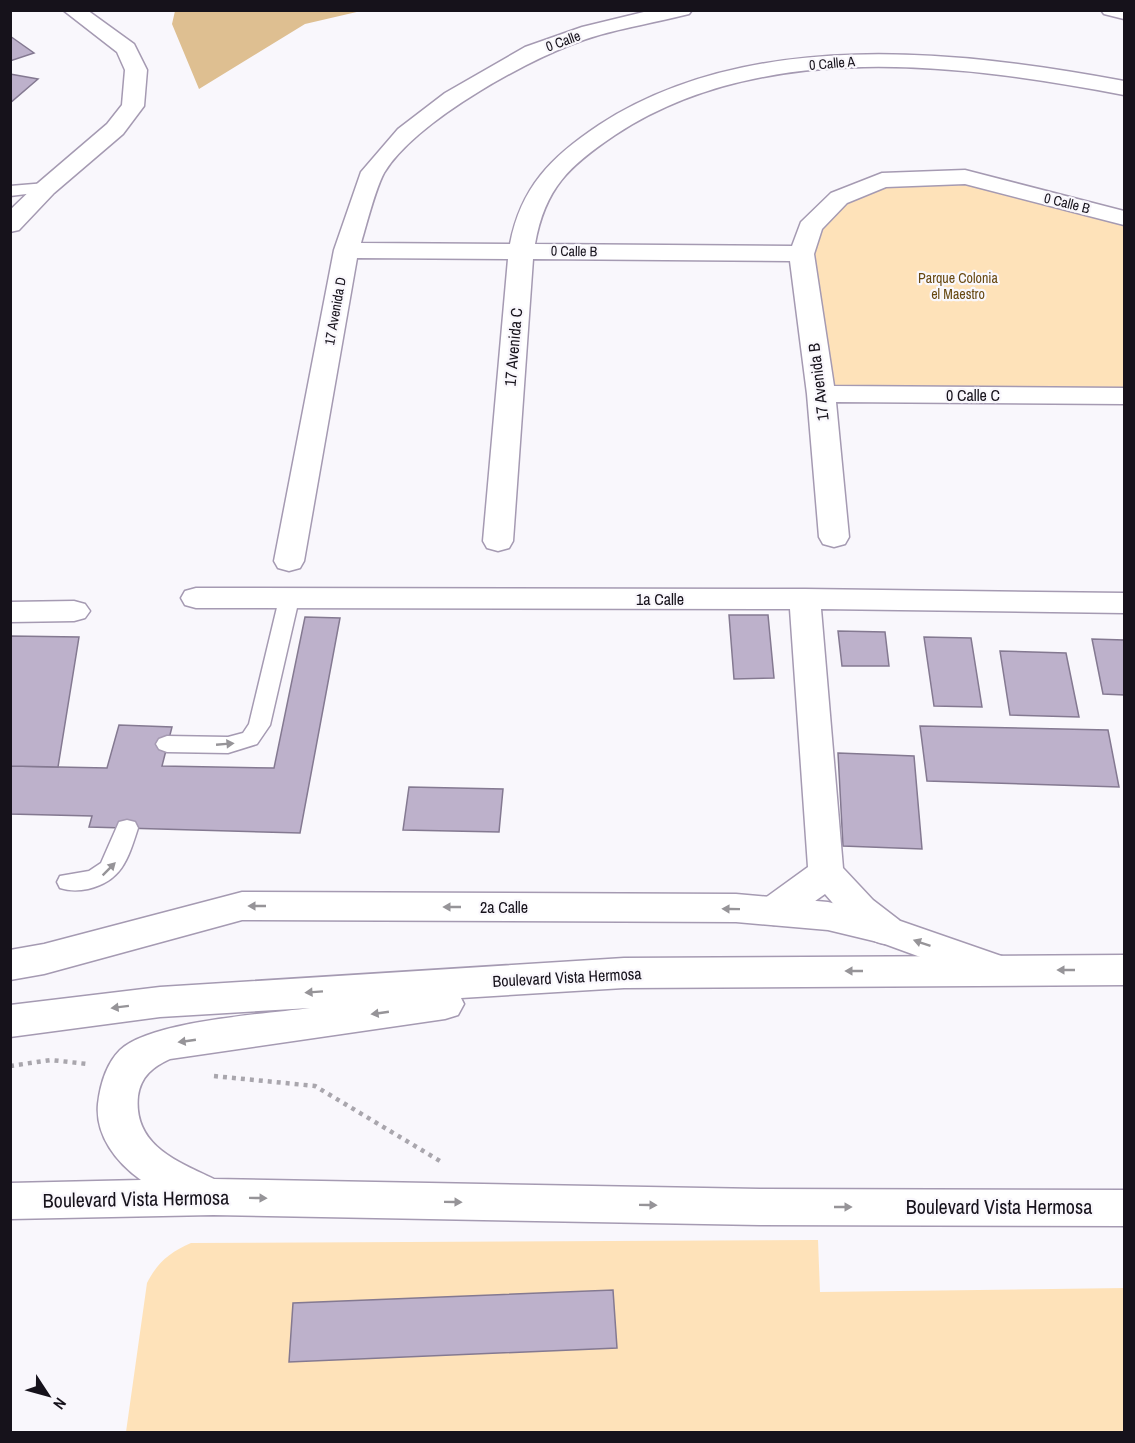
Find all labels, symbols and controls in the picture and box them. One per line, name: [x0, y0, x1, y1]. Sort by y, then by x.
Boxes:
street label: 0 Calle: [543, 26, 583, 56]
street label: 0 Calle A: [808, 52, 856, 74]
street label: 0 Calle B: [1042, 189, 1092, 217]
street label: 0 Calle B: [551, 242, 598, 260]
park label: Parque Colonia el Maestro: [918, 269, 998, 303]
street label: 17 Avenida D: [320, 276, 350, 346]
street label: 17 Avenida C: [499, 307, 527, 387]
street label: 17 Avenida B: [802, 342, 834, 422]
street label: 0 Calle C: [946, 384, 1000, 406]
street label: 1a Calle: [636, 588, 684, 610]
one-way arrow: [216, 739, 235, 749]
one-way arrow: [102, 862, 116, 876]
street label: 2a Calle: [480, 896, 528, 918]
one-way arrow: [247, 901, 266, 911]
one-way arrow: [442, 902, 461, 912]
one-way arrow: [721, 904, 740, 913]
one-way arrow: [913, 938, 931, 948]
street label: Boulevard Vista Hermosa: [492, 962, 643, 992]
one-way arrow: [1057, 965, 1076, 975]
one-way arrow: [845, 966, 864, 976]
one-way arrow: [304, 988, 323, 997]
one-way arrow: [110, 1003, 129, 1012]
one-way arrow: [370, 1009, 389, 1018]
one-way arrow: [177, 1036, 196, 1045]
street label: Boulevard Vista Hermosa: [42, 1183, 230, 1214]
one-way arrow: [248, 1193, 267, 1203]
street label: Boulevard Vista Hermosa: [906, 1193, 1092, 1220]
one-way arrow: [443, 1197, 462, 1206]
one-way arrow: [638, 1200, 657, 1210]
one-way arrow: [833, 1202, 852, 1212]
north arrow: [18, 1365, 78, 1425]
text: N: [48, 1394, 72, 1414]

